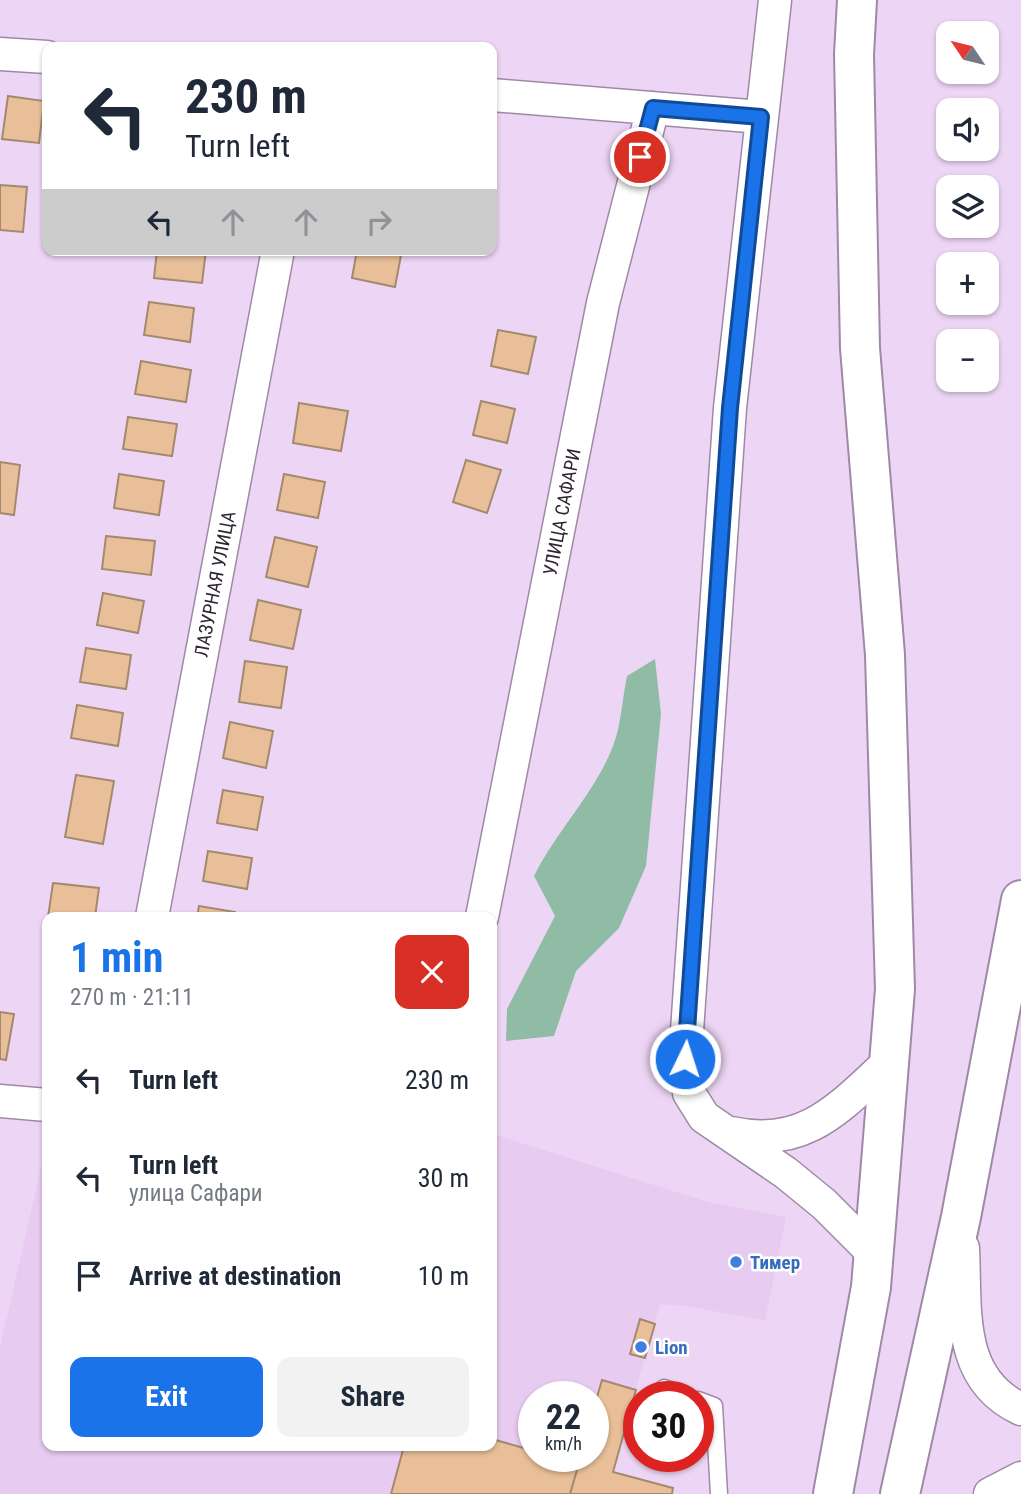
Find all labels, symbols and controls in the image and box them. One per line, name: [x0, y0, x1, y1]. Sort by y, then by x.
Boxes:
north arrow: [936, 21, 999, 84]
map controls: [936, 21, 999, 392]
text: 230 m: [185, 68, 307, 125]
icon: left: [70, 70, 161, 161]
button: sound: [936, 98, 999, 161]
text: Turn left: [185, 127, 290, 165]
pin: [610, 127, 670, 187]
icon: arrive: [621, 138, 659, 176]
button: layers: [936, 175, 999, 238]
icon: left: [141, 203, 179, 241]
icon: ahead: [214, 203, 252, 241]
icon: ahead: [287, 203, 325, 241]
icon: right: [360, 203, 398, 241]
button: +: [936, 252, 999, 315]
button: −: [936, 329, 999, 392]
street label: УЛИЦА САФАРИ: [538, 447, 586, 577]
street label: ЛАЗУРНАЯ УЛИЦА: [190, 509, 240, 659]
text: 1 min: [70, 933, 163, 982]
button: close: [395, 935, 469, 1009]
text: 270 m · 21:11: [70, 984, 194, 1011]
position arrow: [648, 1022, 722, 1096]
icon: left: [70, 1061, 108, 1099]
text: Turn left: [129, 1065, 218, 1095]
text: 230 m: [405, 1065, 469, 1095]
text: Turn left: [129, 1150, 218, 1180]
icon: left: [70, 1159, 108, 1197]
text: 30 m: [418, 1163, 469, 1193]
text: улица Сафари: [129, 1180, 263, 1207]
place label: Тимер: [750, 1251, 800, 1274]
marker: Тимер: [728, 1254, 744, 1270]
icon: arrive: [70, 1257, 108, 1295]
text: Arrive at destination: [129, 1261, 341, 1291]
text: 10 m: [418, 1261, 469, 1291]
place label: Lion: [655, 1336, 688, 1359]
marker: Lion: [633, 1339, 649, 1355]
button: Exit: [70, 1357, 263, 1437]
button: Share: [277, 1357, 469, 1437]
speed limit sign: 30: [623, 1381, 714, 1472]
text: 22: [546, 1397, 581, 1438]
text: km/h: [545, 1433, 582, 1454]

